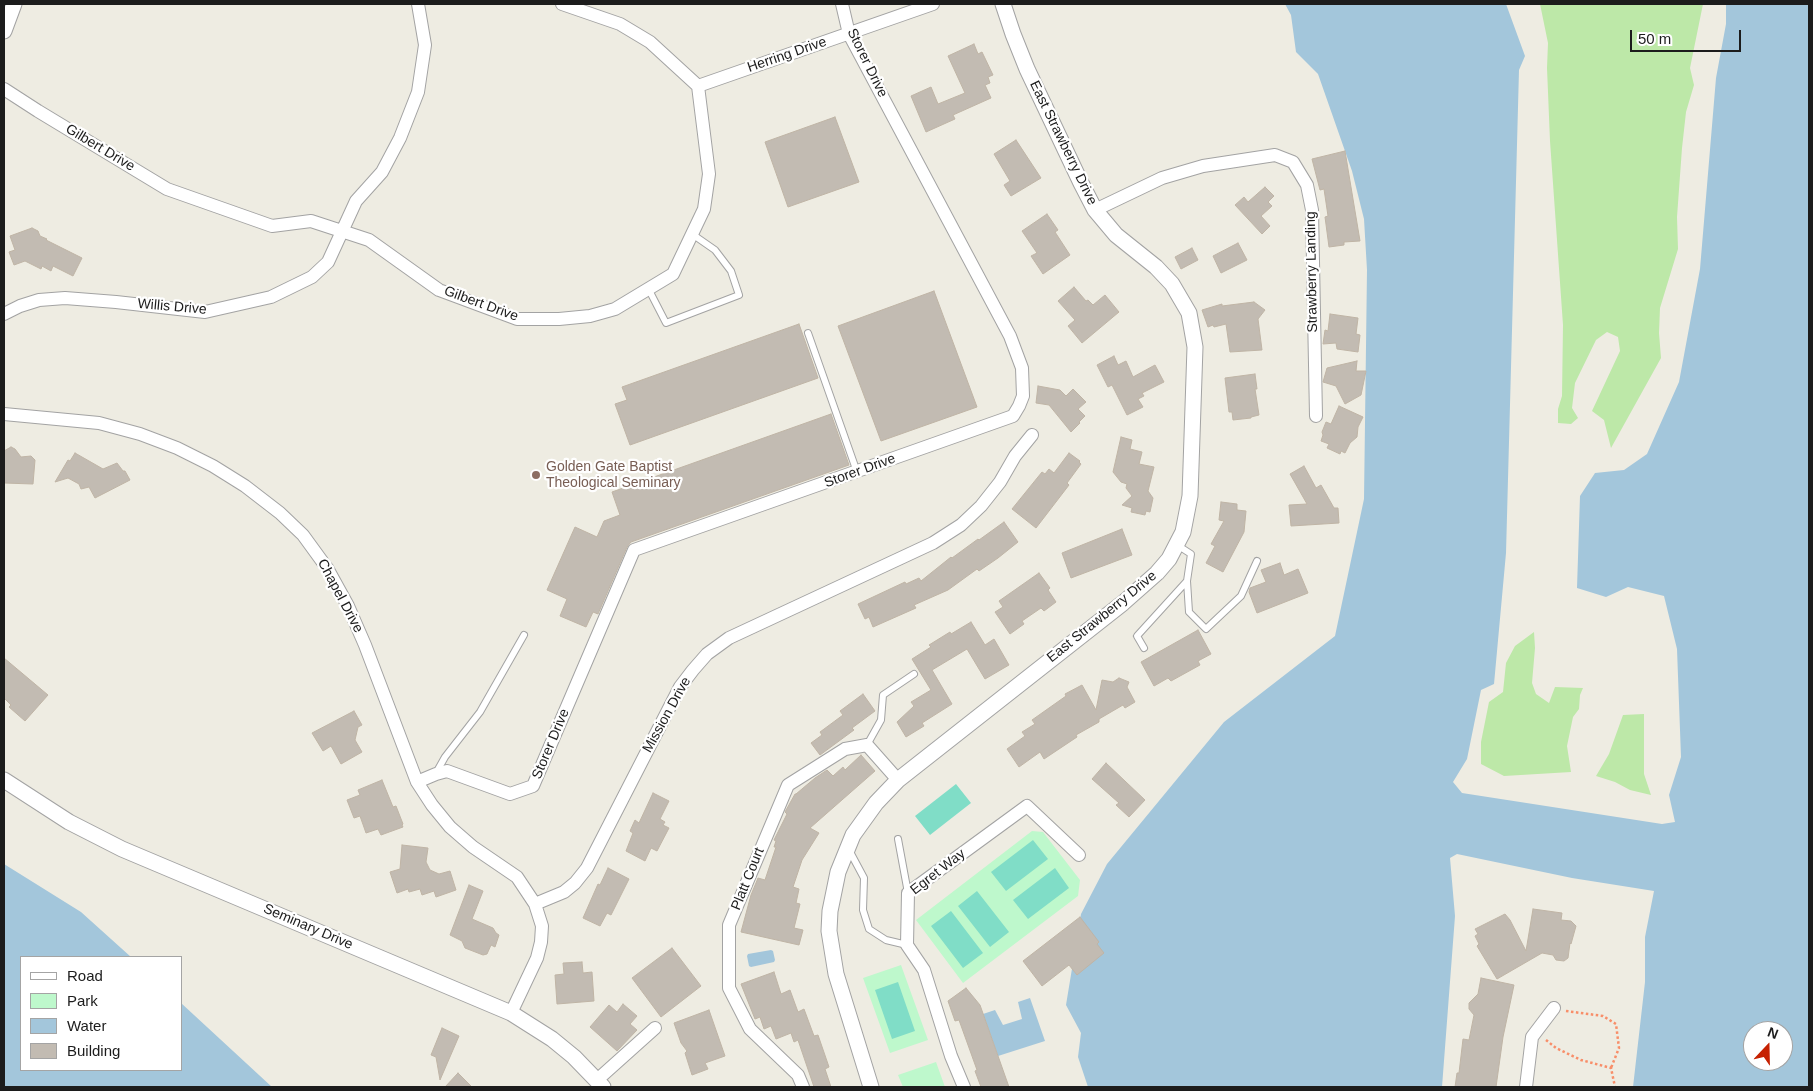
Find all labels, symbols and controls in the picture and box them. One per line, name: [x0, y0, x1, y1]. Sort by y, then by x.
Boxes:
scale bar: [1633, 20, 1744, 52]
street label: Storer Drive: [843, 26, 891, 100]
text: 50 m: [1638, 30, 1671, 47]
street label: Herring Drive: [745, 34, 829, 76]
street label: East Strawberry Drive: [1026, 78, 1100, 208]
street label: Gilbert Drive: [62, 121, 138, 175]
street label: Strawberry Landing: [1303, 211, 1321, 333]
street label: Gilbert Drive: [442, 283, 520, 325]
street label: Willis Drive: [137, 296, 207, 318]
street label: Storer Drive: [822, 450, 898, 492]
place label: Golden Gate Baptist Theological Seminary: [546, 459, 681, 492]
marker: Golden Gate Baptist Theological Seminary: [530, 469, 542, 481]
street label: Chapel Drive: [314, 556, 366, 636]
street label: East Strawberry Drive: [1044, 568, 1160, 666]
street label: Mission Drive: [639, 674, 695, 756]
street label: Storer Drive: [529, 706, 573, 782]
street label: Platt Court: [728, 845, 768, 913]
street label: Egret Way: [907, 845, 969, 899]
street label: Seminary Drive: [261, 901, 355, 953]
legend: [20, 956, 182, 1071]
text: Road: [67, 967, 103, 984]
text: Park: [67, 992, 98, 1009]
text: Water: [67, 1017, 106, 1034]
north arrow: [1743, 1021, 1793, 1071]
text: N: [1765, 1024, 1781, 1042]
text: Building: [67, 1042, 120, 1059]

